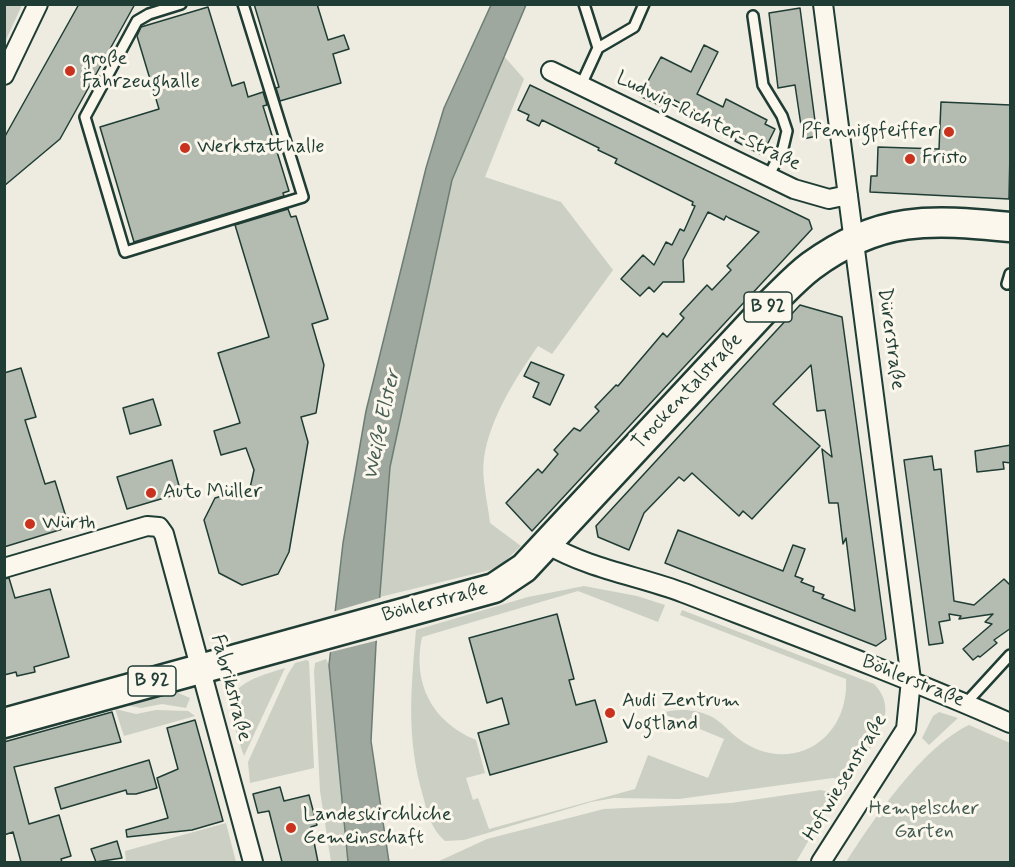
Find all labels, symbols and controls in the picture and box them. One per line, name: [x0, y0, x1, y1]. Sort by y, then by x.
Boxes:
place label: große Fahrzeughalle: [82, 48, 200, 95]
marker: große Fahrzeughalle: [63, 64, 77, 78]
street label: Ludwig-Richter-Straße: [612, 67, 804, 177]
place label: Pfennigpfeiffer: [801, 120, 937, 144]
marker: Pfennigpfeiffer: [942, 125, 956, 139]
place label: Werkstatthalle: [197, 136, 325, 160]
marker: Werkstatthalle: [178, 141, 192, 155]
place label: Fristo: [922, 147, 967, 171]
marker: Fristo: [903, 152, 917, 166]
street label: Dürerstraße: [871, 286, 909, 392]
road number: B 92: [744, 292, 792, 322]
street label: Trockentalstraße: [628, 329, 748, 455]
water label: Weiße Elster: [359, 368, 407, 482]
place label: Auto Müller: [163, 481, 262, 505]
marker: Auto Müller: [144, 486, 158, 500]
place label: Würth: [42, 512, 96, 536]
marker: Würth: [23, 517, 37, 531]
street label: Böhlerstraße: [379, 577, 491, 629]
street label: Fabrikstraße: [204, 632, 256, 744]
street label: Böhlerstraße: [858, 651, 968, 713]
road number: B 92: [128, 666, 176, 696]
place label: Audi Zentrum Vogtland: [622, 690, 740, 737]
marker: Audi Zentrum Vogtland: [603, 706, 617, 720]
street label: Hofwiesenstraße: [799, 710, 893, 846]
park label: Hempelscher Garten: [869, 798, 979, 845]
place label: Landeskirchliche Gemeinschaft: [303, 804, 452, 851]
marker: Landeskirchliche Gemeinschaft: [284, 821, 298, 835]

